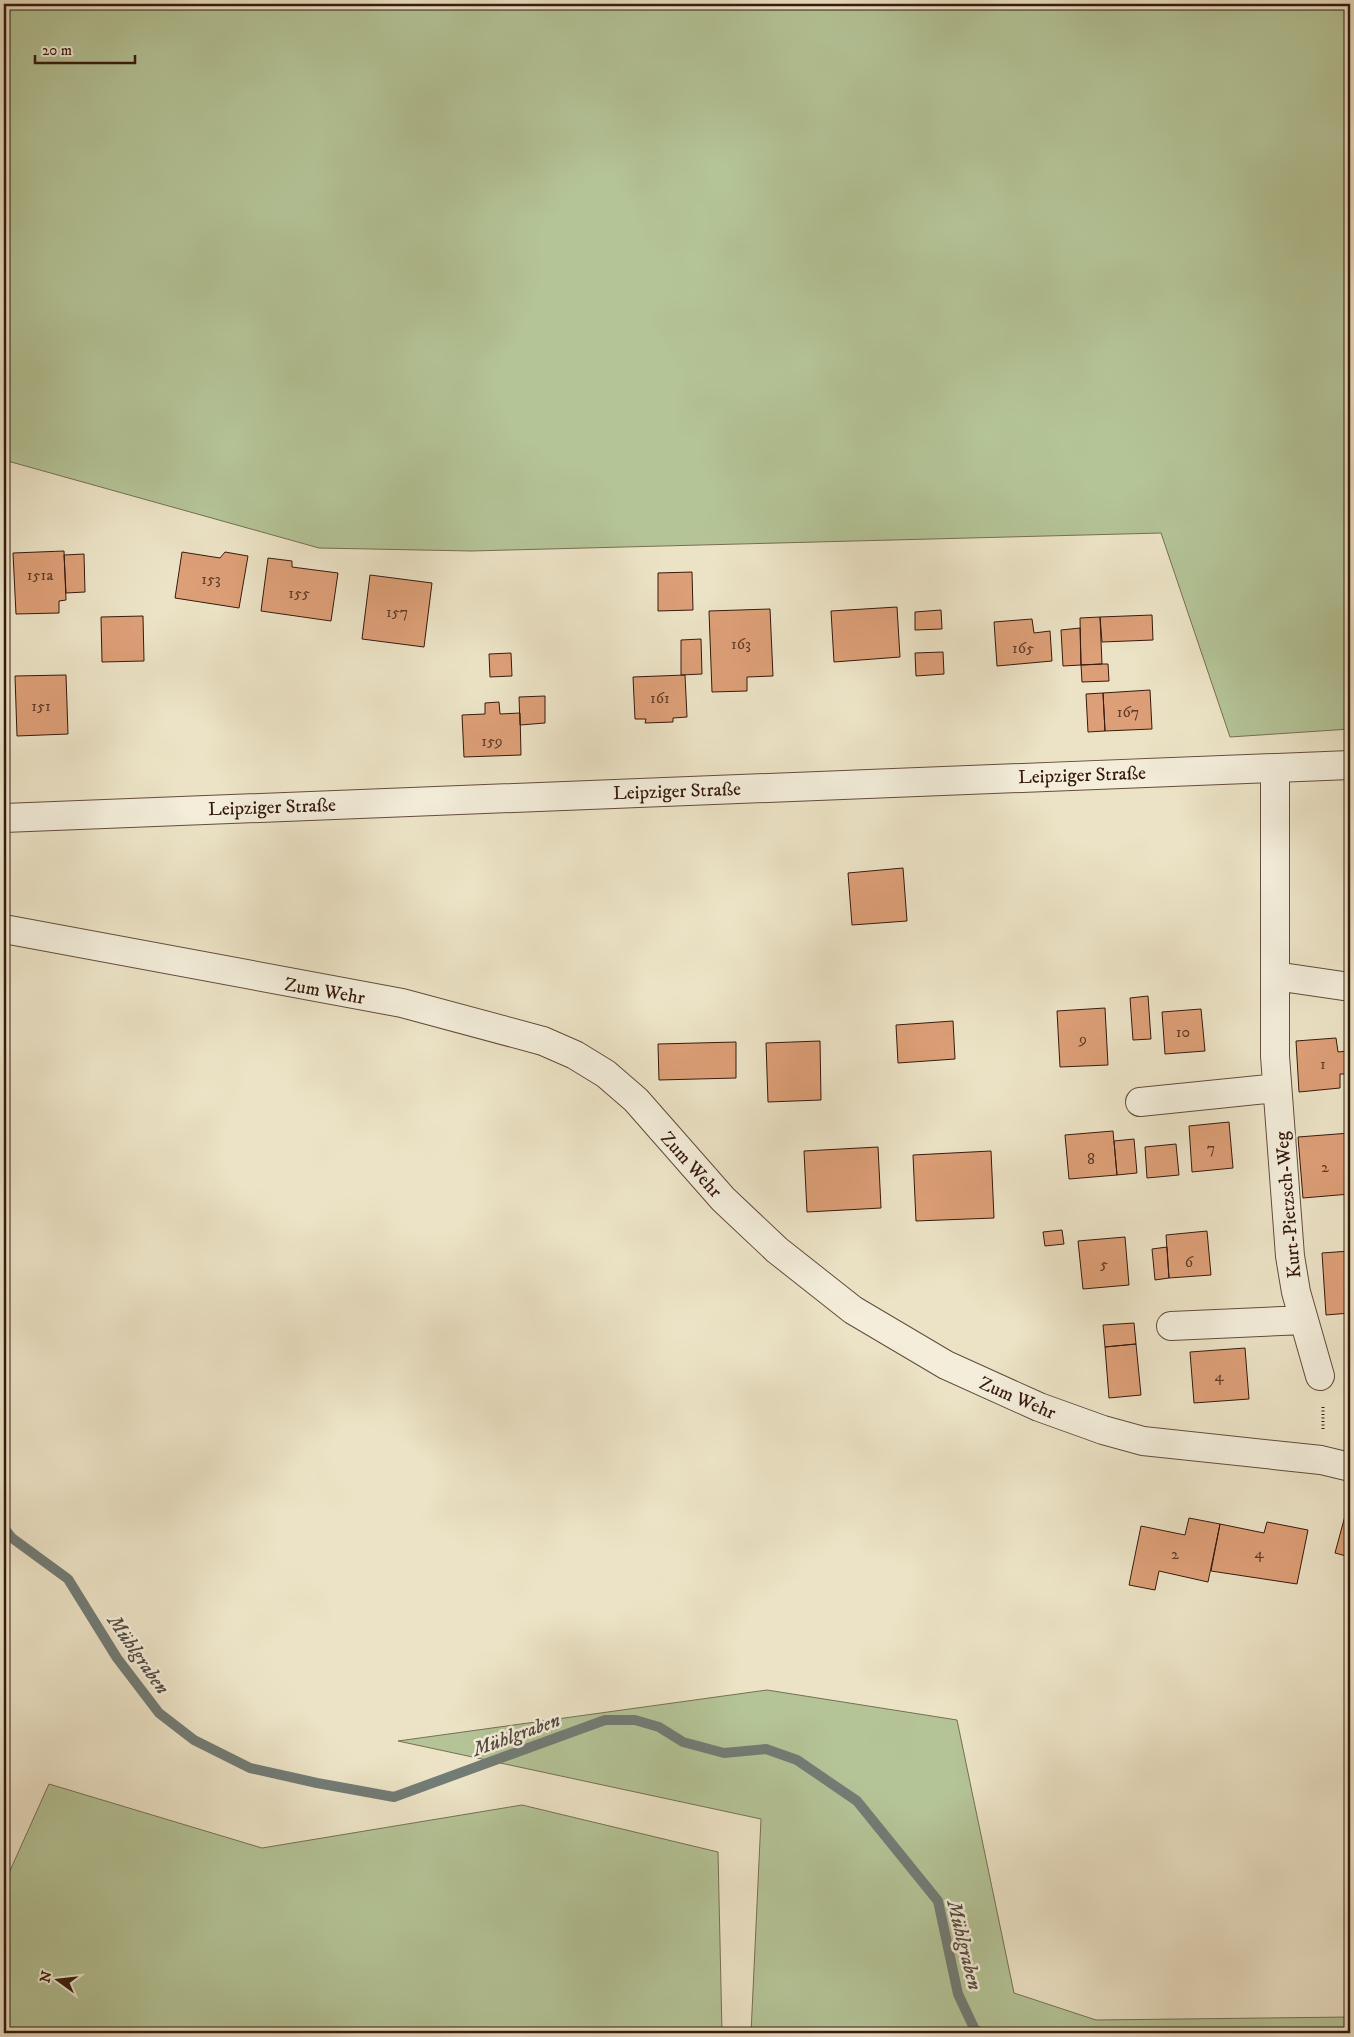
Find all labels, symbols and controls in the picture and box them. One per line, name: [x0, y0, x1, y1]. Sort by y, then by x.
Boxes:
scale bar: [35, 32, 135, 64]
text: 20 m: [42, 41, 72, 60]
house number: 151a: [27, 565, 53, 585]
house number: 153: [201, 569, 221, 589]
house number: 155: [288, 583, 310, 603]
house number: 157: [386, 602, 408, 622]
house number: 163: [731, 634, 751, 654]
house number: 165: [1012, 638, 1034, 658]
house number: 161: [650, 688, 670, 708]
house number: 151: [31, 696, 51, 716]
house number: 167: [1117, 702, 1139, 722]
house number: 159: [481, 731, 503, 751]
street label: Leipziger Straße: [1018, 762, 1147, 789]
street label: Leipziger Straße: [613, 778, 742, 805]
street label: Leipziger Straße: [208, 794, 337, 821]
street label: Zum Wehr: [283, 973, 367, 1010]
house number: 10: [1176, 1022, 1190, 1042]
house number: 9: [1078, 1029, 1087, 1049]
house number: 1: [1320, 1054, 1326, 1074]
street label: Zum Wehr: [655, 1127, 727, 1203]
street label: Kurt-Pietzsch-Weg: [1271, 1130, 1306, 1279]
house number: 7: [1207, 1138, 1215, 1158]
house number: 8: [1087, 1149, 1095, 1169]
house number: 2: [1321, 1157, 1329, 1177]
house number: 6: [1185, 1252, 1194, 1272]
house number: 5: [1100, 1254, 1108, 1274]
house number: 4: [1214, 1366, 1224, 1386]
street label: Zum Wehr: [976, 1372, 1059, 1425]
house number: 4: [1254, 1543, 1264, 1563]
house number: 2: [1171, 1544, 1179, 1564]
water label: Mühlgraben: [100, 1609, 174, 1700]
water label: Mühlgraben: [467, 1708, 564, 1763]
water label: Mühlgraben: [940, 1896, 987, 1993]
north arrow: [32, 1954, 82, 2004]
text: N: [36, 1969, 57, 1985]

